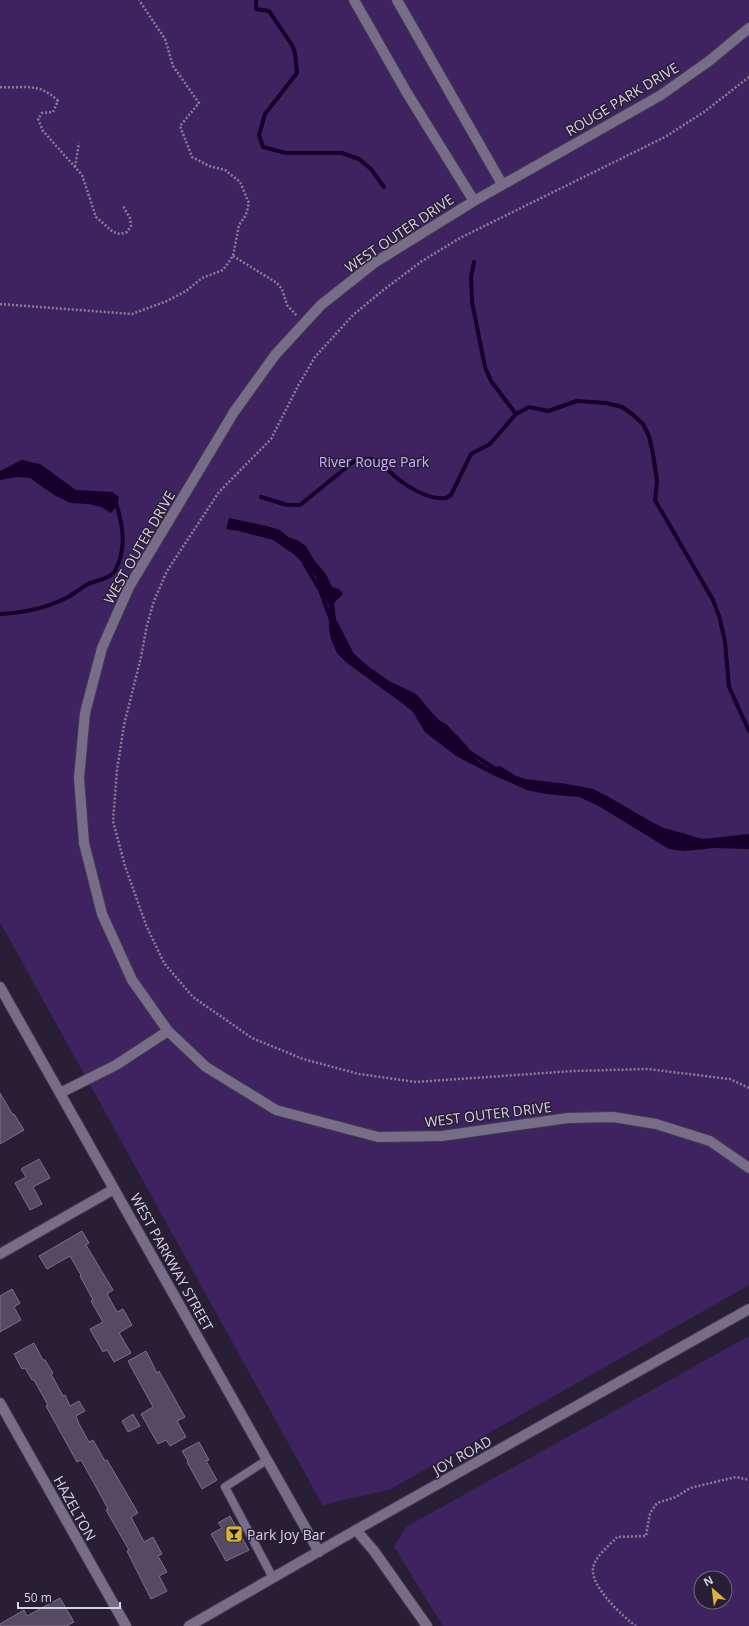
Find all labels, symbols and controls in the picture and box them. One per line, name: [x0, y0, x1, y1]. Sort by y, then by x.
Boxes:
street label: ROUGE PARK DRIVE: [562, 58, 682, 140]
street label: WEST OUTER DRIVE: [341, 189, 457, 277]
park label: River Rouge Park: [319, 452, 430, 471]
street label: WEST OUTER DRIVE: [99, 487, 179, 607]
street label: WEST OUTER DRIVE: [424, 1097, 552, 1131]
street label: WEST PARKWAY STREET: [126, 1190, 218, 1335]
street label: JOY ROAD: [427, 1431, 495, 1480]
street label: HAZELTON: [49, 1472, 101, 1544]
bar icon: Park Joy Bar: [224, 1524, 244, 1544]
place label: Park Joy Bar: [247, 1525, 326, 1544]
north arrow: [693, 1570, 733, 1610]
text: N: [701, 1572, 716, 1589]
scale bar: [18, 1584, 120, 1610]
text: 50 m: [24, 1589, 52, 1606]

